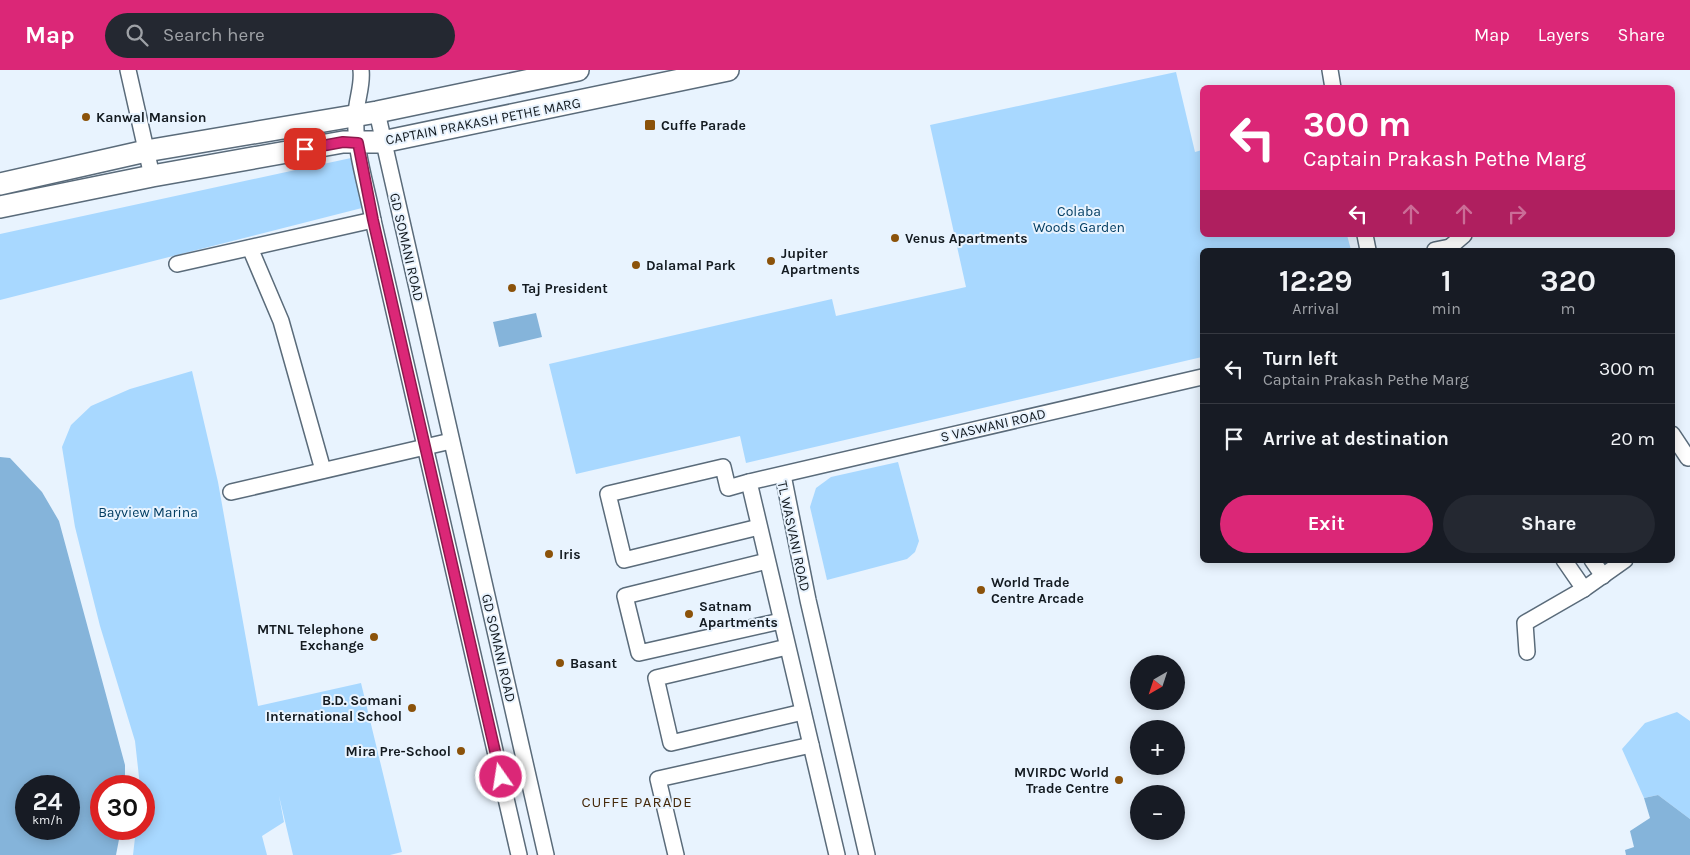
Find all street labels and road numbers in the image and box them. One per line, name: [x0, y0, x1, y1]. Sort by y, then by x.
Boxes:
street label: CAPTAIN PRAKASH PETHE MARG: [384, 94, 582, 149]
street label: GD SOMANI ROAD: [386, 191, 427, 303]
street label: S VASWANI ROAD: [939, 405, 1047, 446]
street label: TL WASVANI ROAD: [773, 479, 814, 593]
street label: GD SOMANI ROAD: [478, 592, 519, 704]

